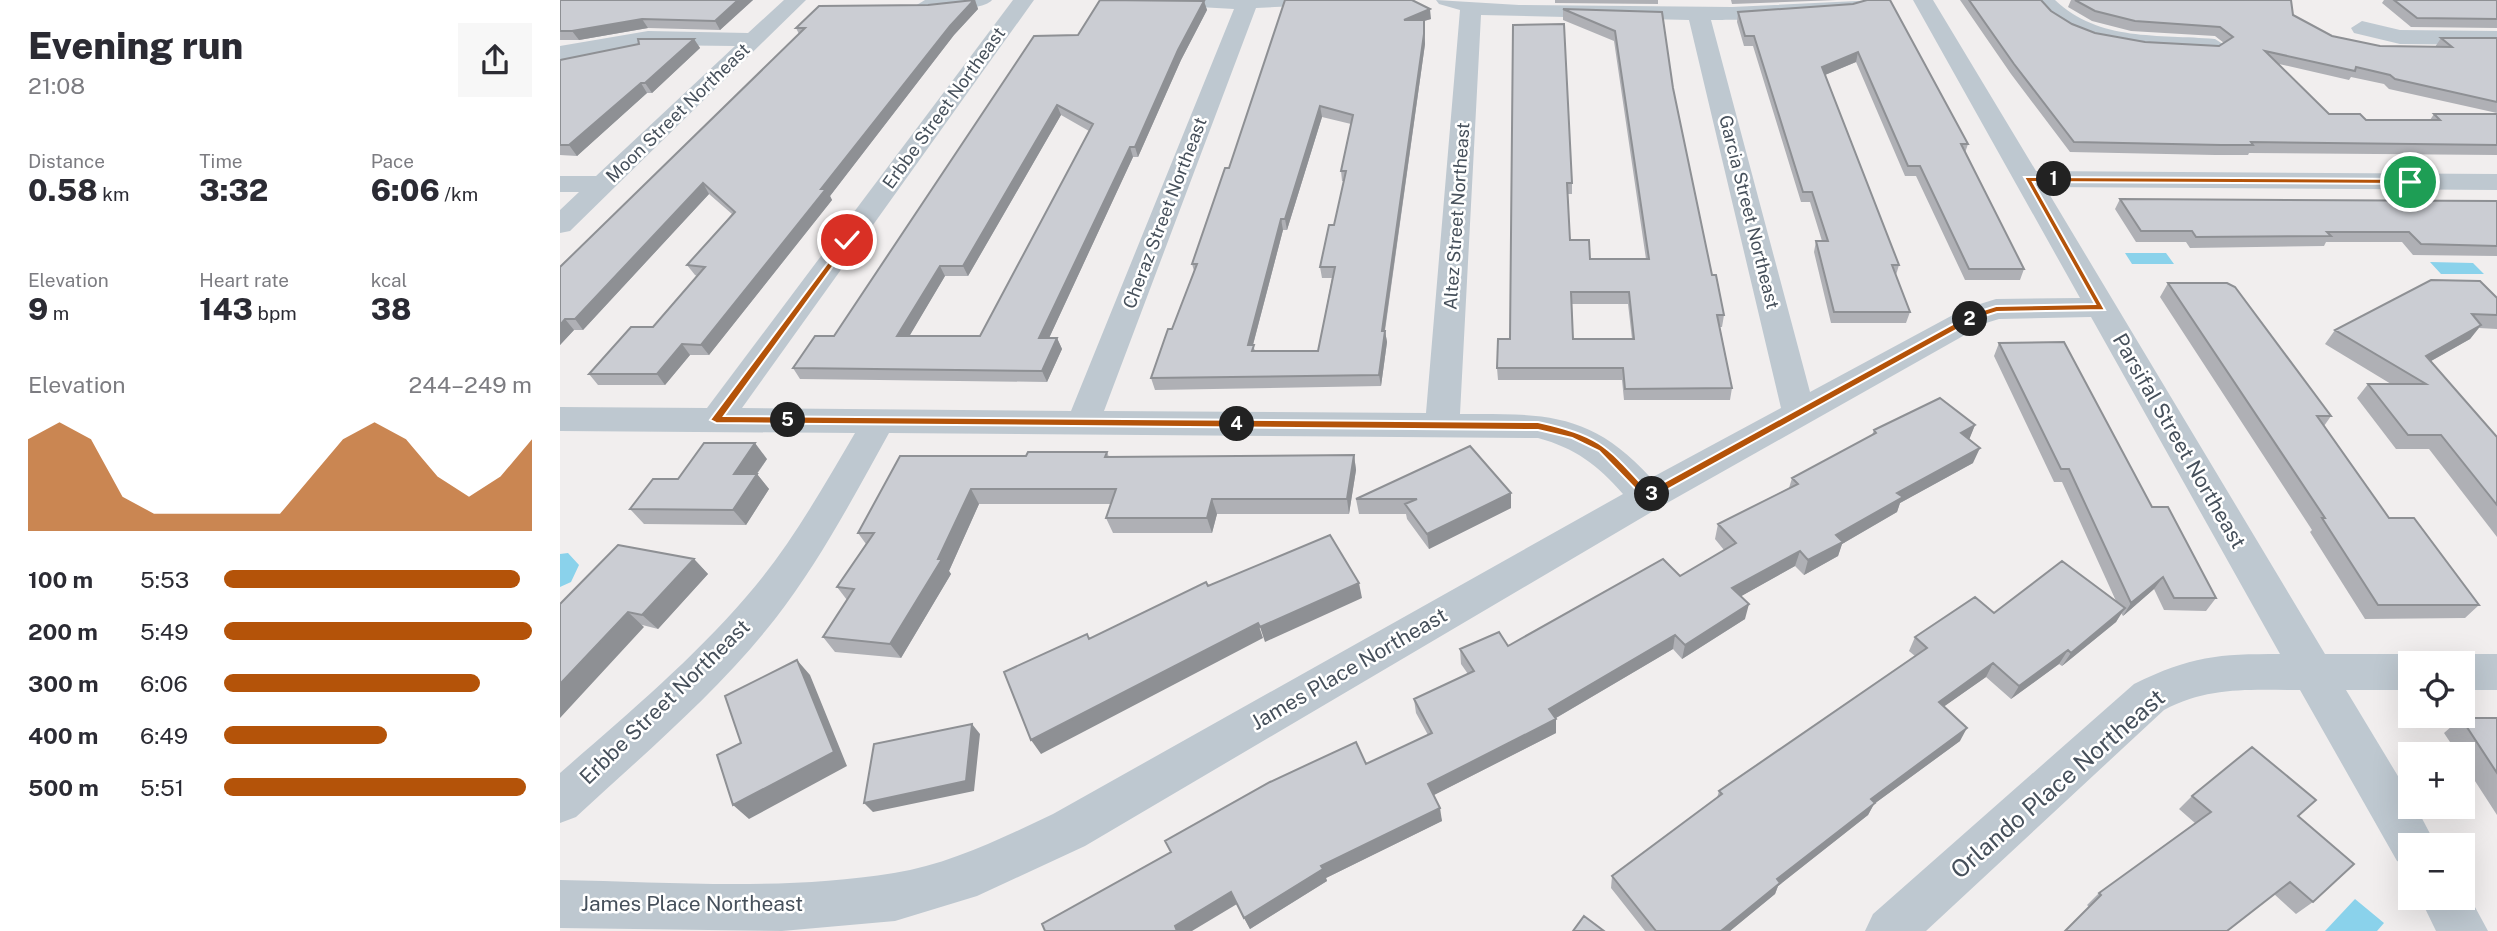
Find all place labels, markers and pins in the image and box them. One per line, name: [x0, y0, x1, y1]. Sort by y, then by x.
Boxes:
pin: [2380, 152, 2440, 212]
pin: 1: [2036, 162, 2072, 196]
pin: [817, 210, 877, 270]
pin: 2: [1952, 302, 1988, 336]
pin: 5: [770, 402, 806, 438]
pin: 4: [1220, 406, 1254, 442]
pin: 3: [1634, 476, 1670, 512]

